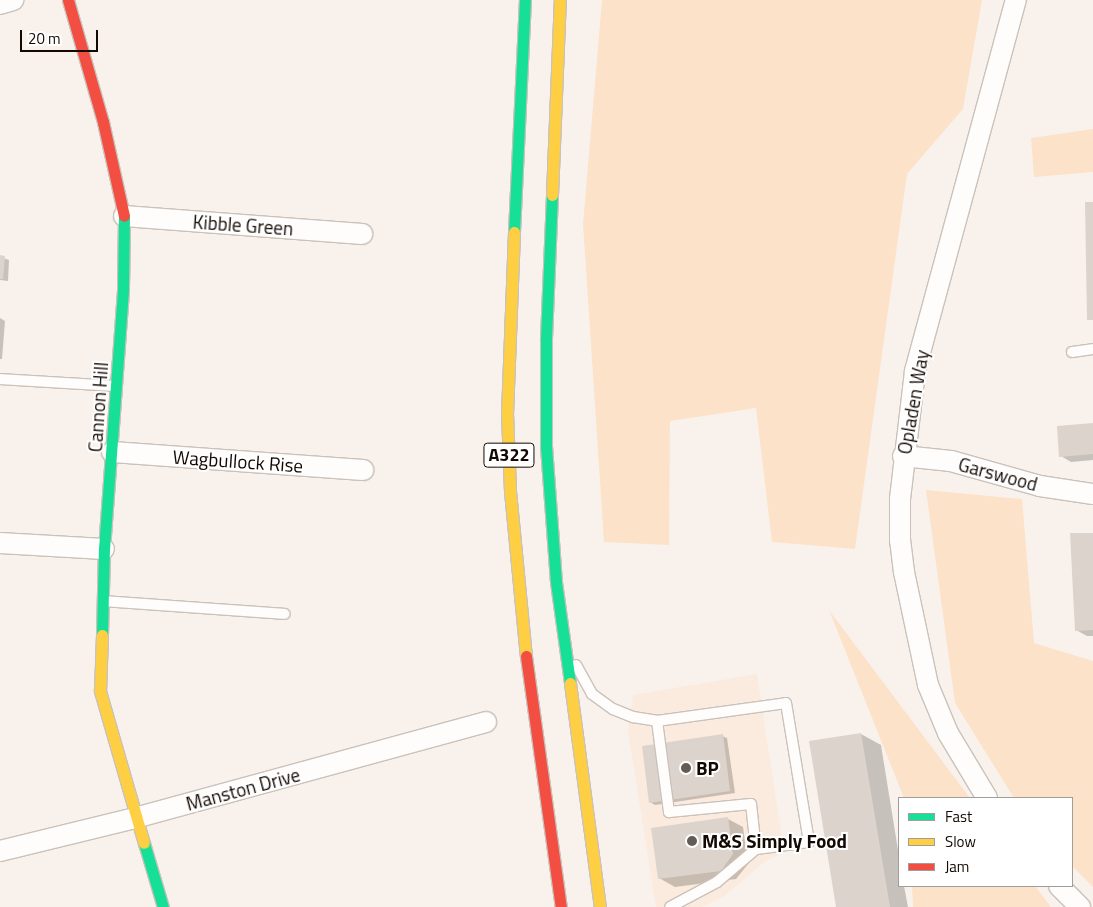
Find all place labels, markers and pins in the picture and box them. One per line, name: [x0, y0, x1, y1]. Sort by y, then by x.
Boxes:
place label: BP: [696, 757, 719, 779]
marker: BP: [680, 762, 692, 774]
place label: M&S Simply Food: [702, 830, 847, 852]
marker: M&S Simply Food: [686, 835, 698, 847]

